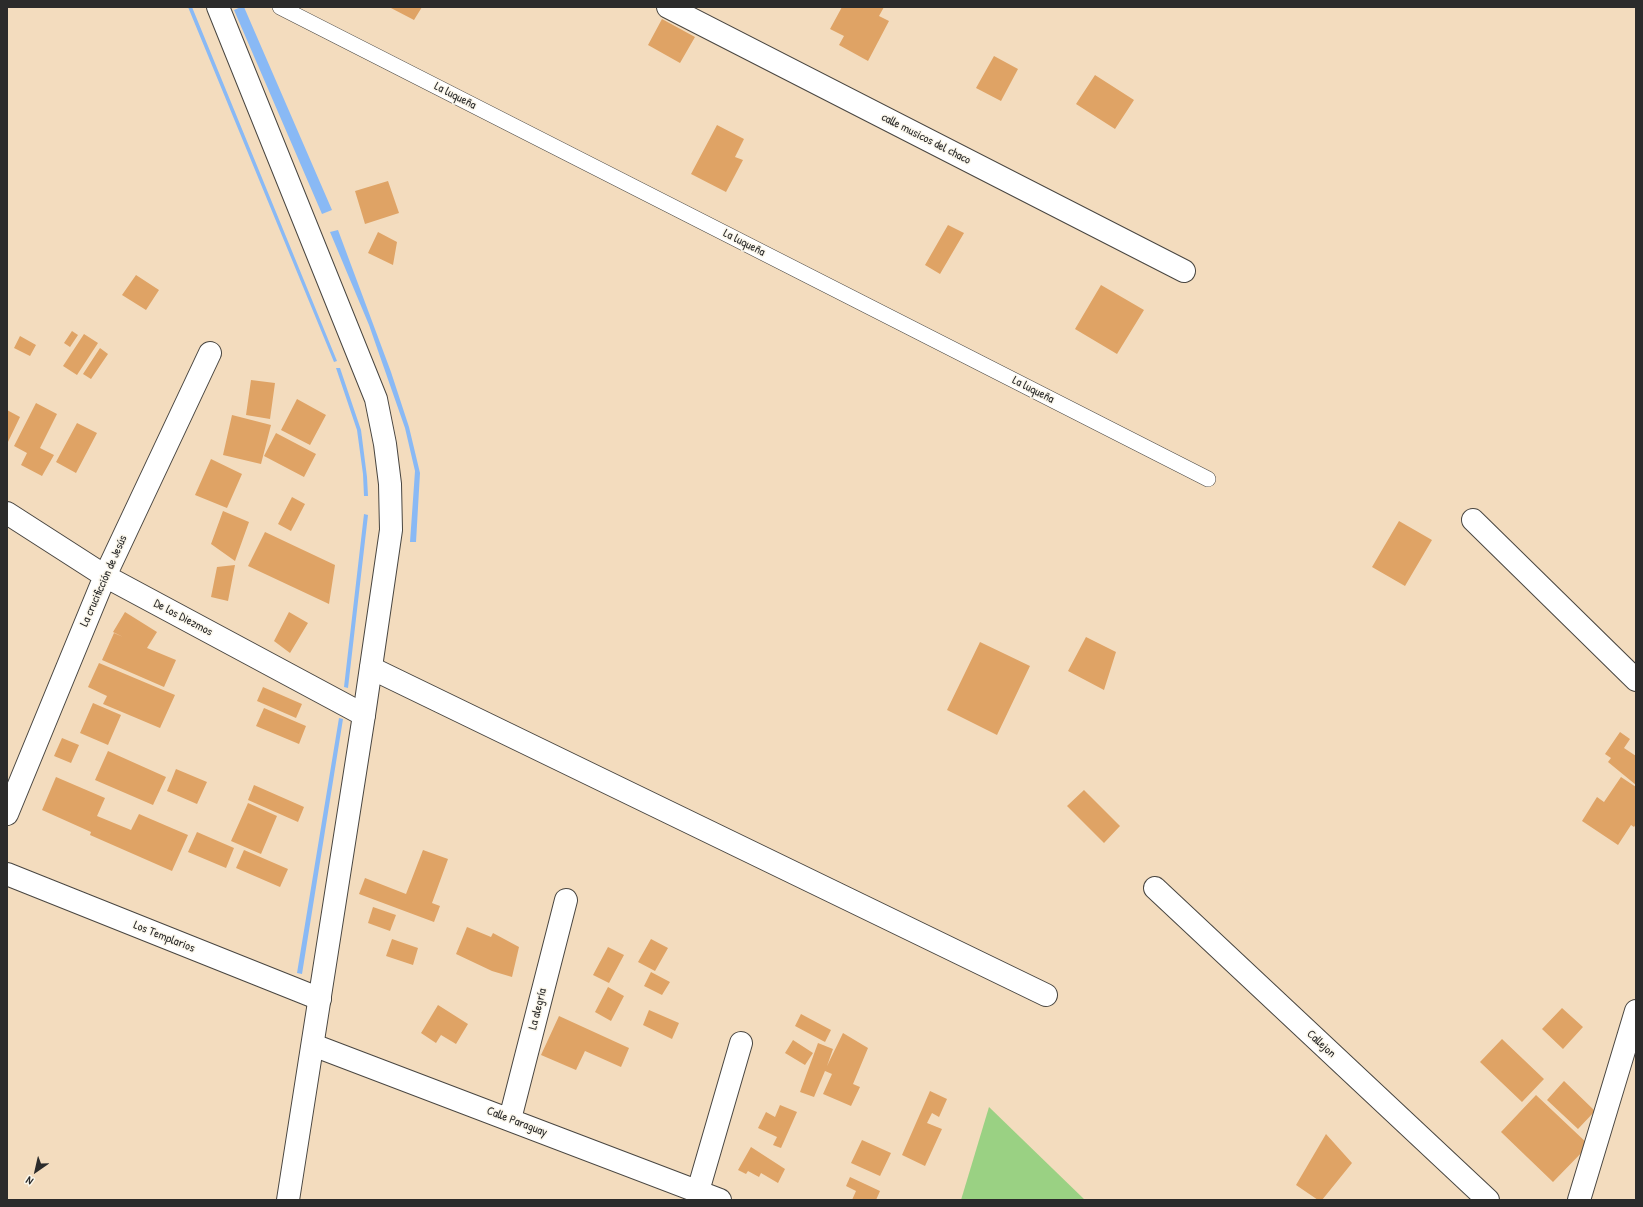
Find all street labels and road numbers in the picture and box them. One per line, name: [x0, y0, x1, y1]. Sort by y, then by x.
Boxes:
street label: La luqueña: [432, 79, 478, 113]
street label: calle musicos del chaco: [879, 110, 973, 168]
street label: La luqueña: [721, 226, 767, 260]
street label: La luqueña: [1010, 373, 1056, 407]
street label: La crucificción de Jesús: [77, 533, 131, 629]
street label: De los Diezmos: [151, 596, 215, 640]
street label: Los Templarios: [131, 918, 197, 956]
street label: La alegría: [526, 987, 550, 1031]
street label: Callejon: [1304, 1027, 1338, 1061]
street label: Calle Paraguay: [485, 1104, 549, 1140]

